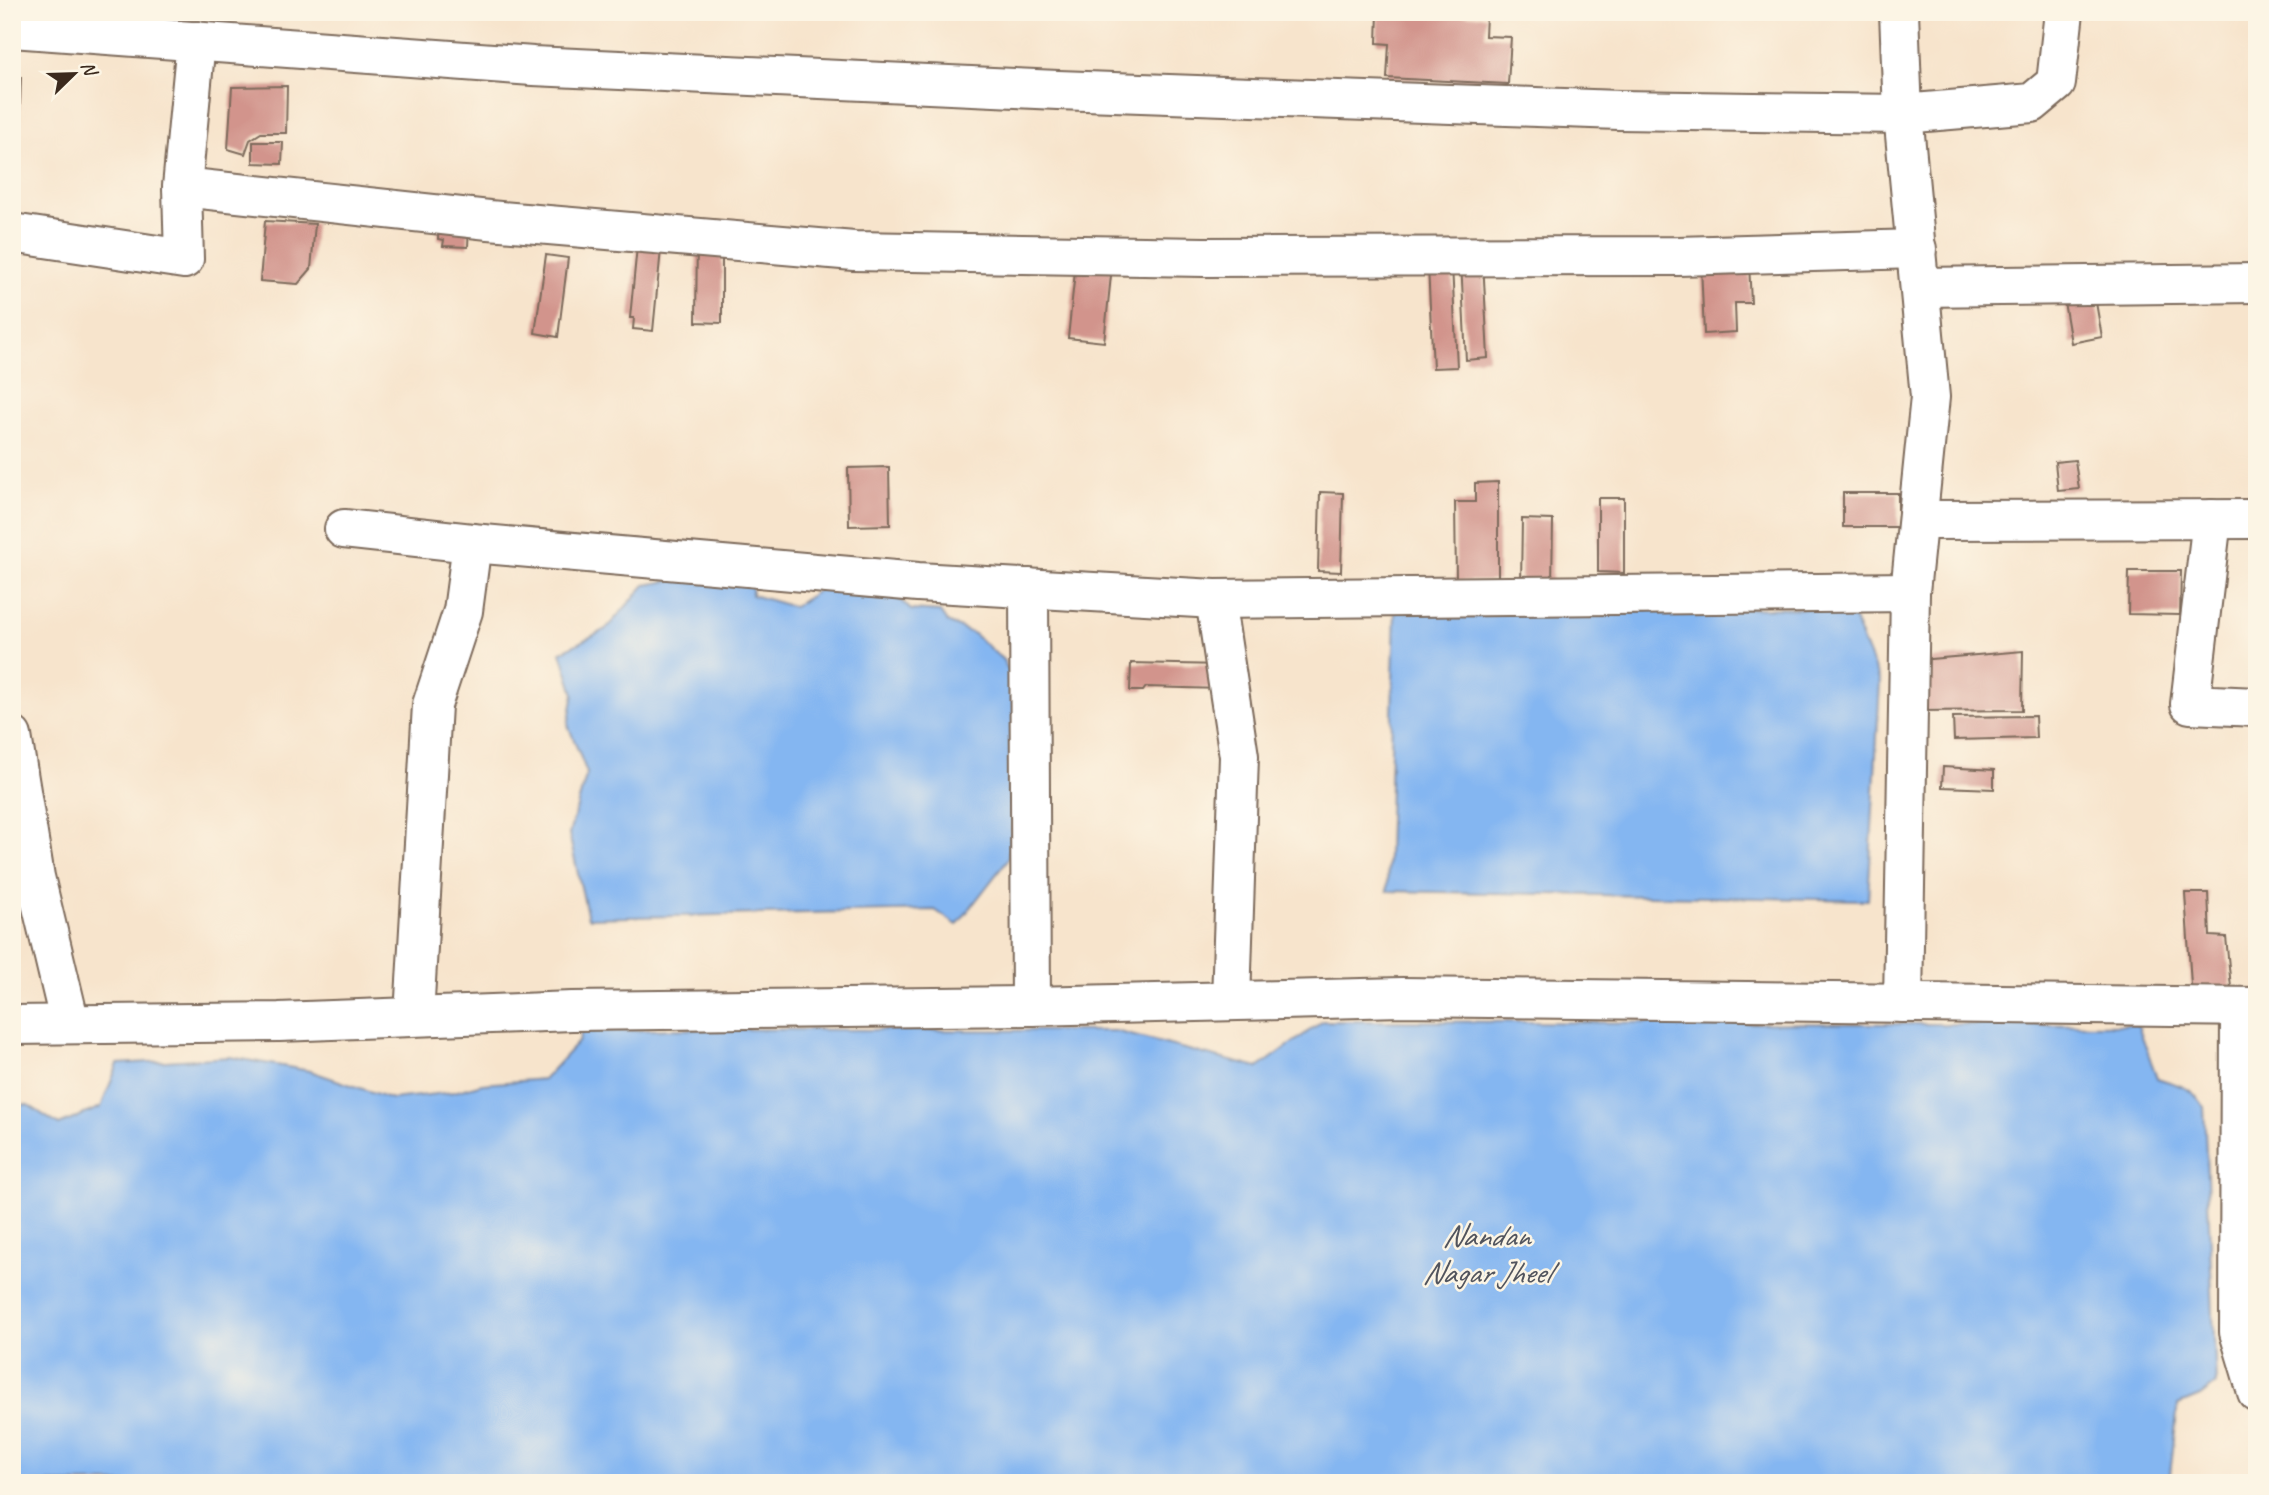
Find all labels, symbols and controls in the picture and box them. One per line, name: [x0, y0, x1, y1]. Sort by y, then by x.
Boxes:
north arrow: [38, 38, 108, 108]
text: N: [75, 58, 103, 81]
water label: Nandan Nagar Jheel: [1422, 1215, 1560, 1293]

